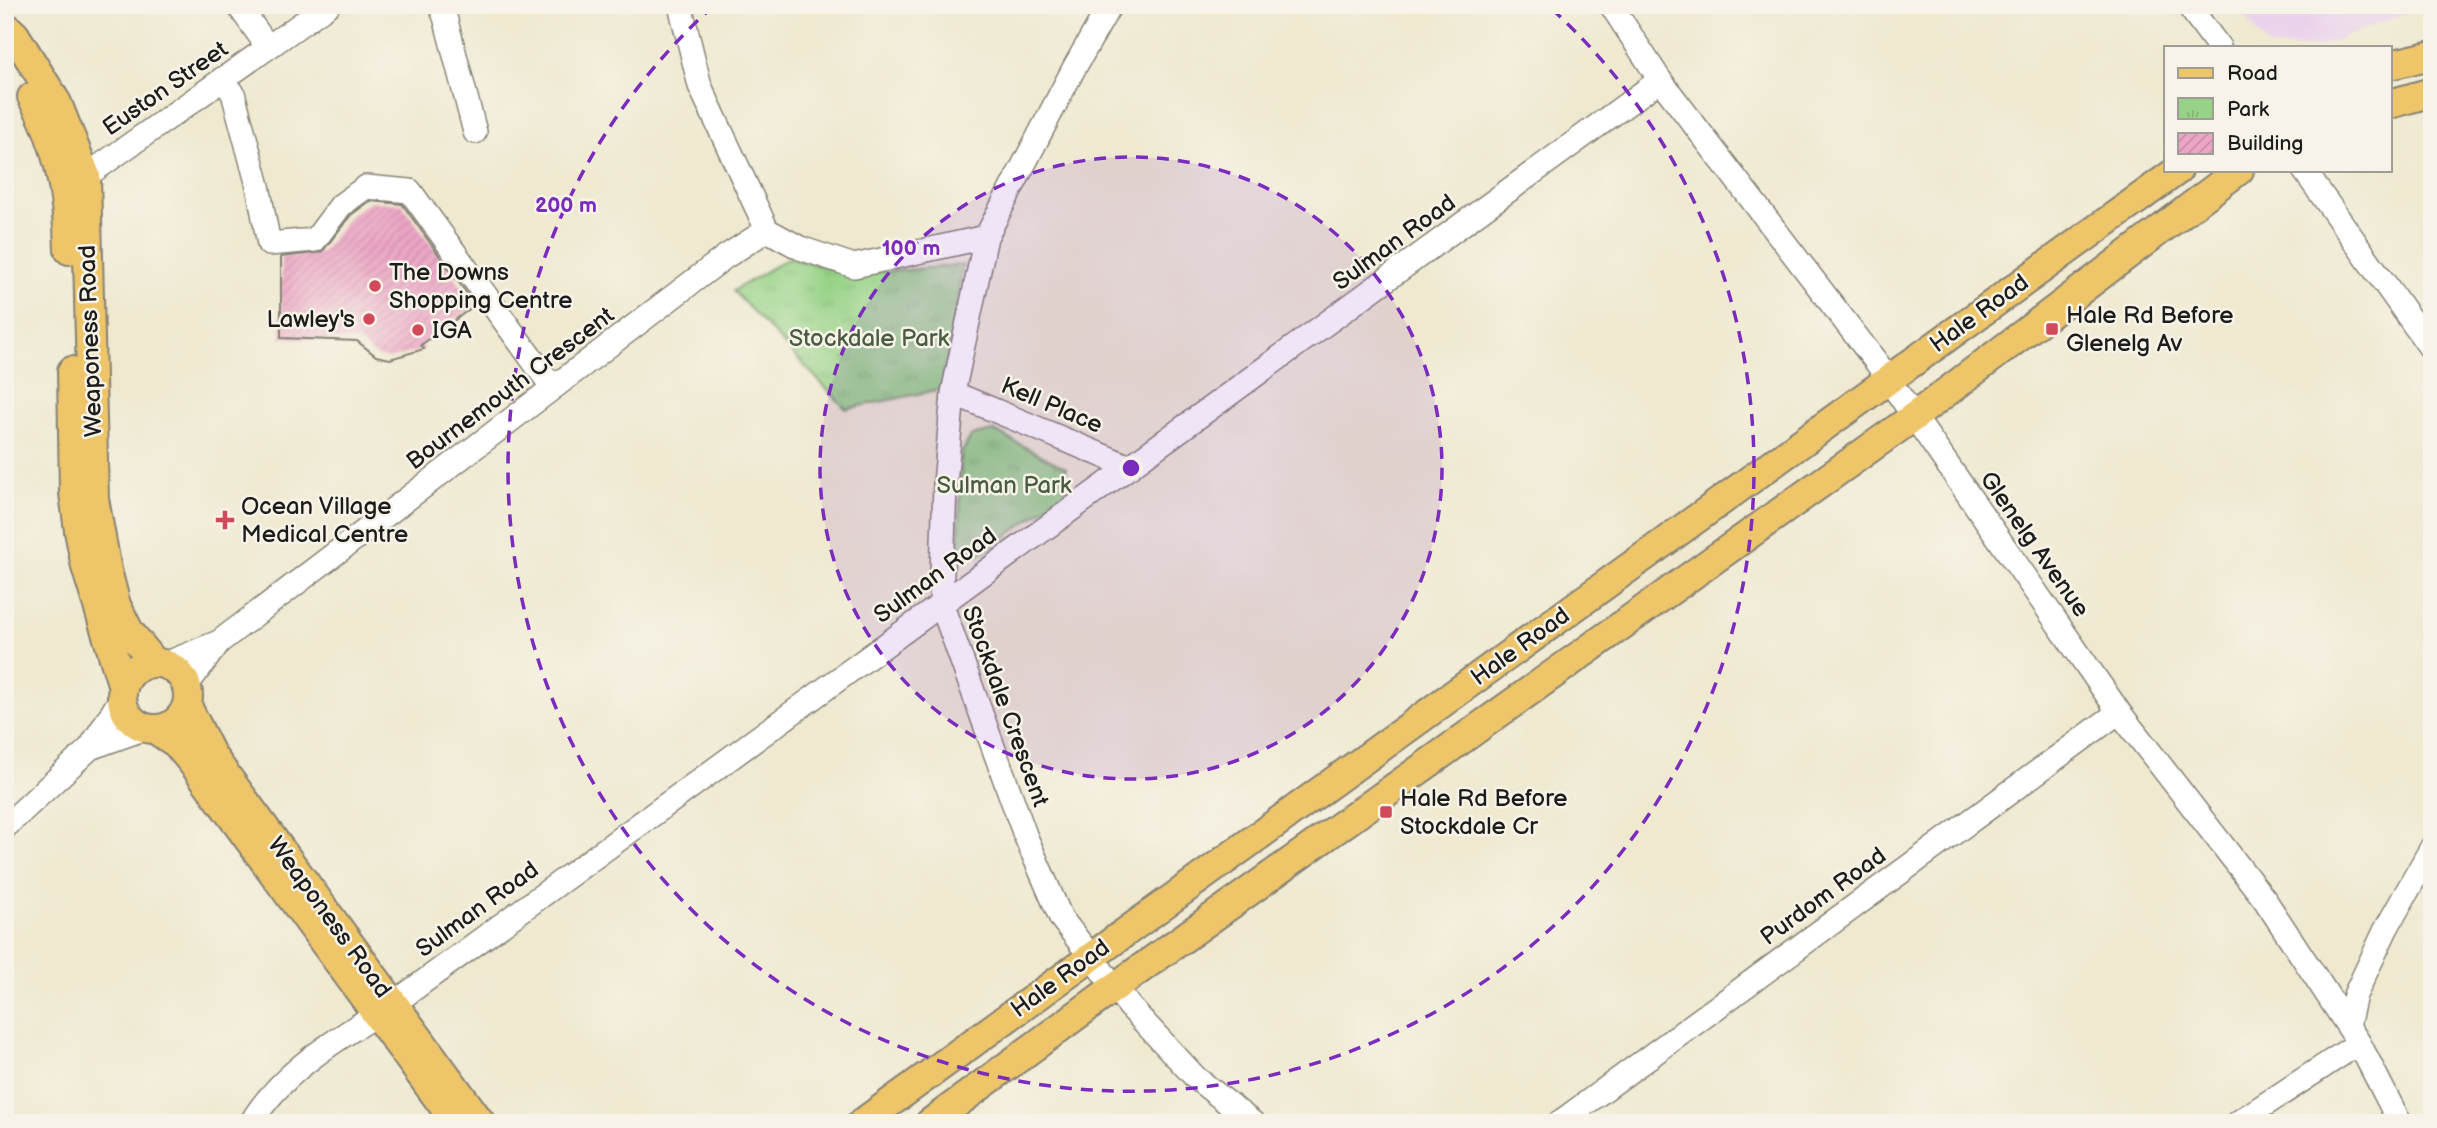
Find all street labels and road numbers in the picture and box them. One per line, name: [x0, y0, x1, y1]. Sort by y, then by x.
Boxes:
street label: Euston Street: [97, 34, 234, 142]
street label: Sulman Road: [1327, 188, 1461, 297]
street label: Weaponess Road: [73, 245, 108, 437]
street label: Hale Road: [1924, 268, 2034, 359]
street label: Bournemouth Crescent: [401, 300, 620, 476]
street label: Kell Place: [997, 371, 1107, 440]
street label: Glenelg Avenue: [1974, 466, 2096, 623]
street label: Sulman Road: [868, 521, 1002, 630]
street label: Hale Road: [1465, 601, 1575, 692]
street label: Stockdale Crescent: [956, 602, 1056, 811]
street label: Weaponess Road: [261, 831, 398, 1003]
street label: Purdom Road: [1755, 841, 1892, 952]
street label: Sulman Road: [410, 855, 544, 964]
street label: Hale Road: [1005, 933, 1115, 1024]

